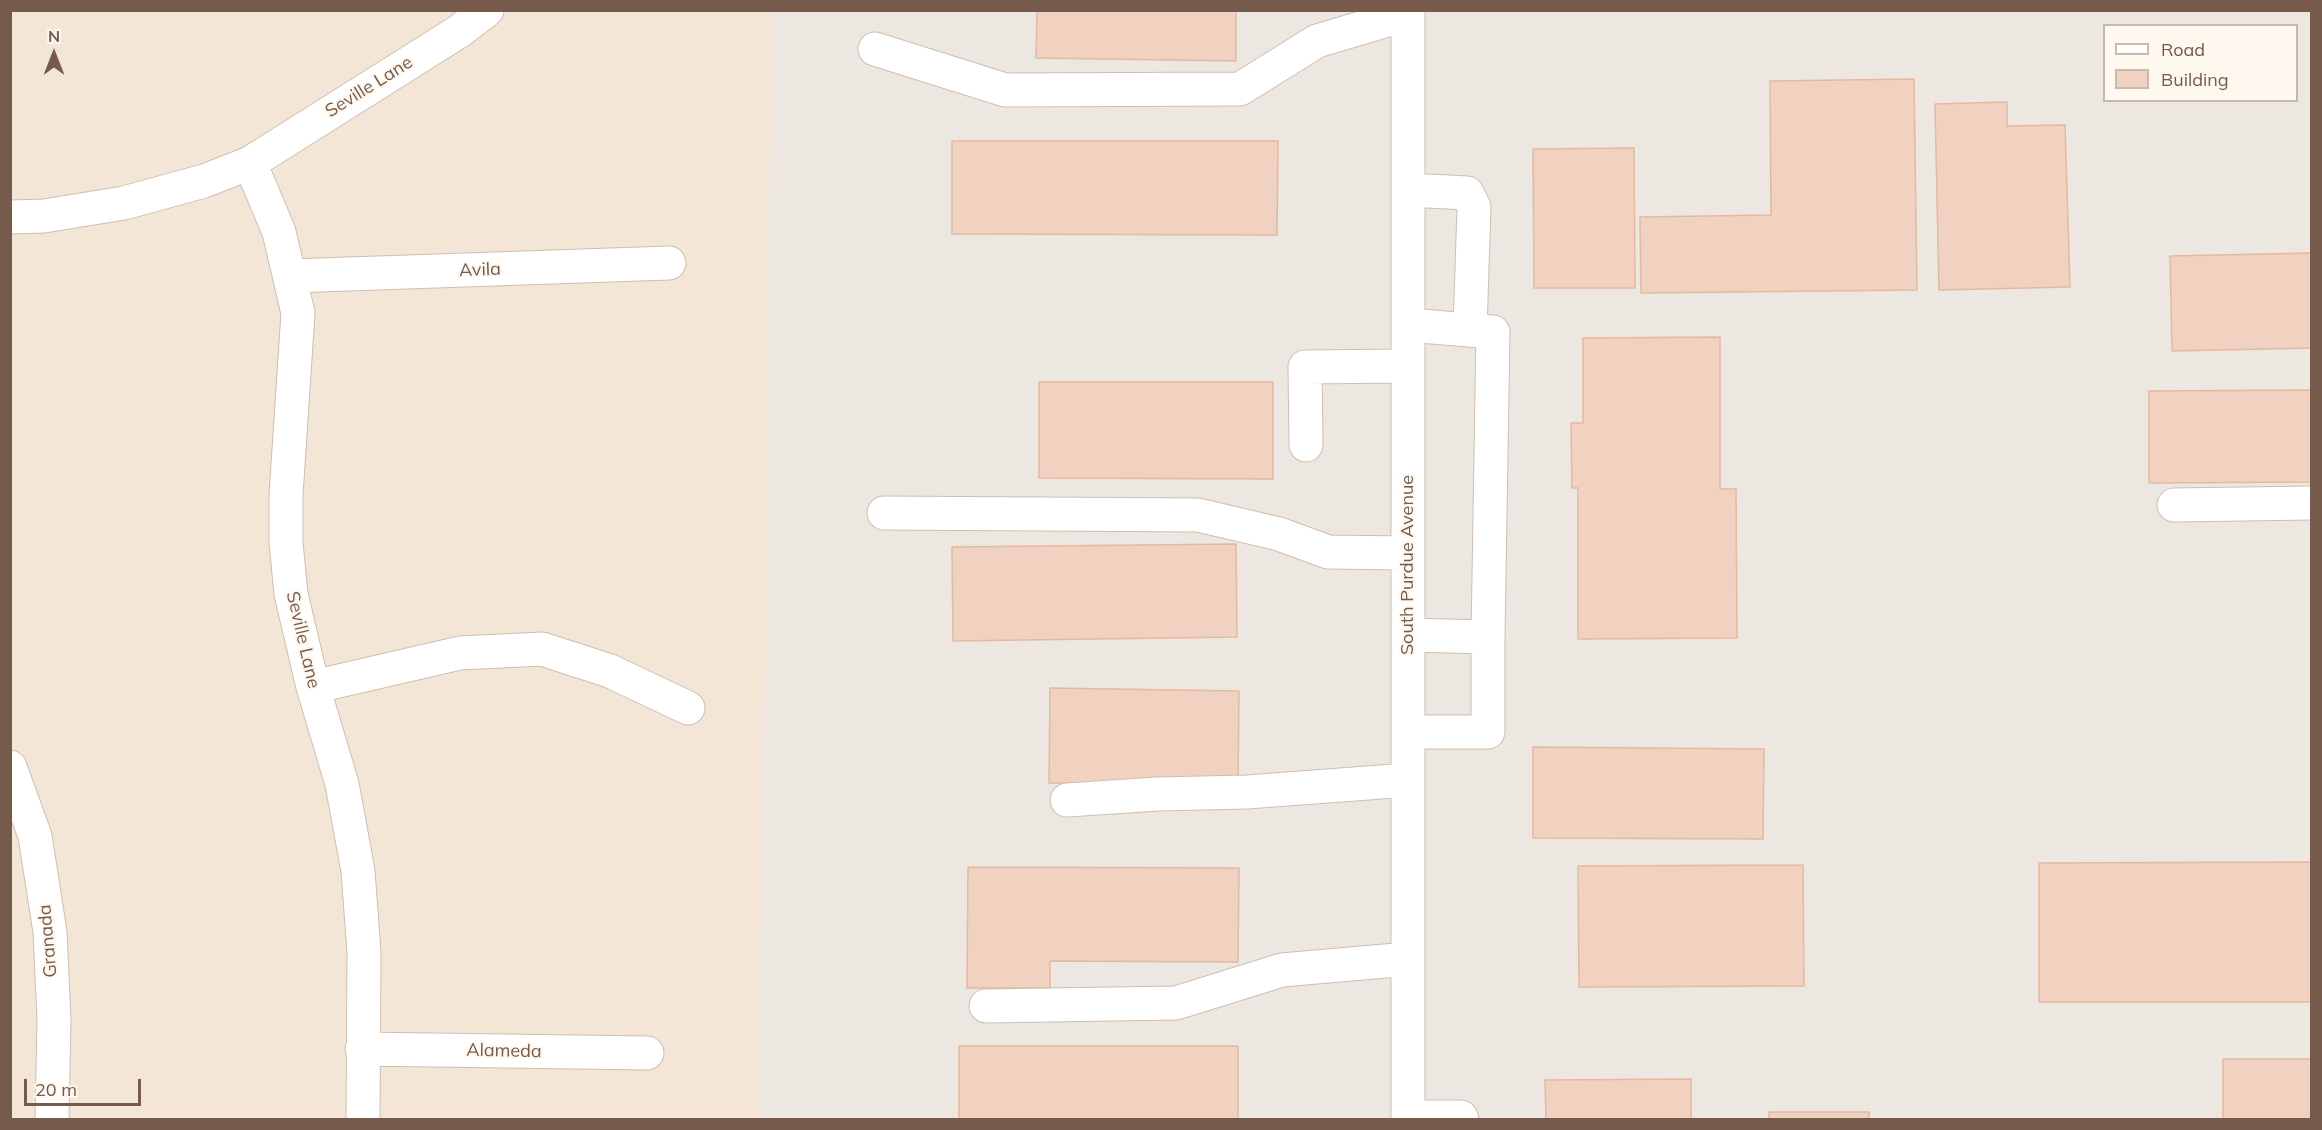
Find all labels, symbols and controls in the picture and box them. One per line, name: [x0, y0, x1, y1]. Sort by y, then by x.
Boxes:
north arrow: [24, 24, 84, 84]
legend: [2103, 24, 2298, 102]
text: N: [48, 26, 60, 46]
text: Road: [2161, 38, 2205, 61]
street label: Seville Lane: [321, 52, 417, 122]
text: Building: [2161, 68, 2229, 91]
street label: Avila: [459, 258, 501, 282]
street label: South Purdue Avenue: [1397, 475, 1419, 655]
street label: Seville Lane: [281, 589, 325, 691]
street label: Granada: [34, 904, 62, 978]
street label: Alameda: [466, 1040, 542, 1062]
scale bar: [27, 1067, 144, 1105]
text: 20 m: [35, 1078, 77, 1101]

